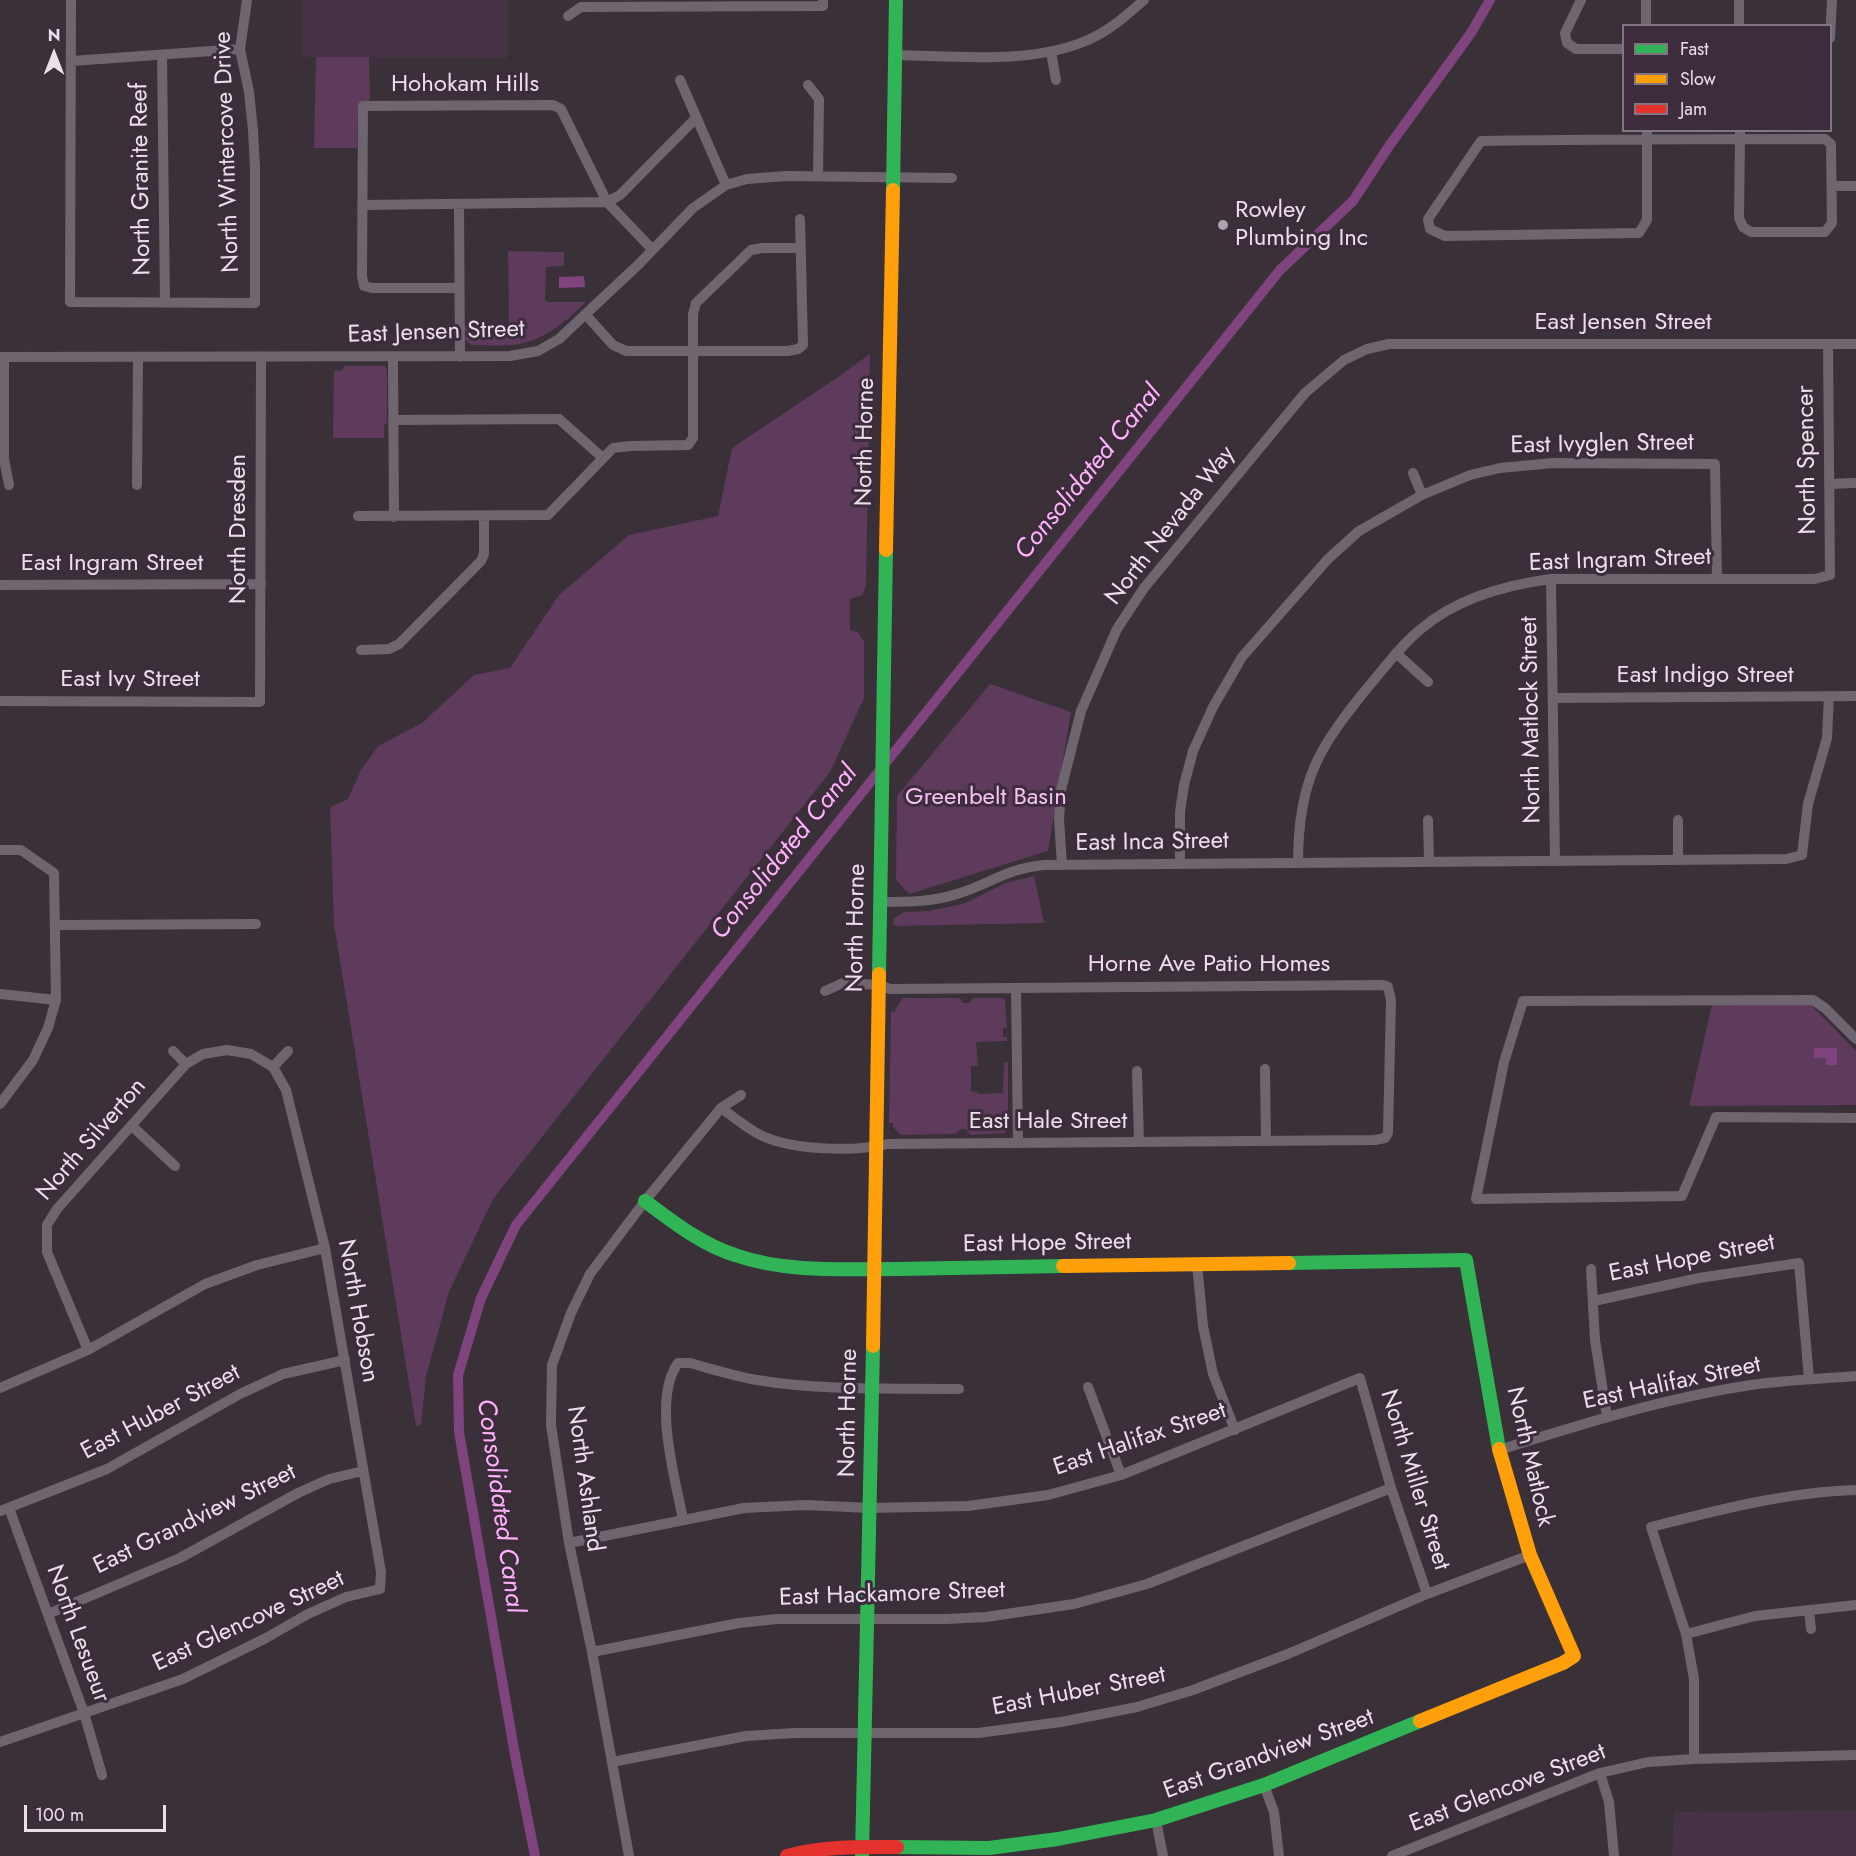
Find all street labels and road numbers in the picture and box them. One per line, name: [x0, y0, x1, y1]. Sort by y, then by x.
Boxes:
street label: North Wintercove Drive: [209, 31, 247, 273]
street label: Hohokam Hills: [391, 71, 539, 99]
street label: North Granite Reef: [126, 82, 158, 276]
street label: East Jensen Street: [1534, 309, 1712, 337]
street label: East Jensen Street: [347, 316, 525, 350]
street label: North Horne: [850, 377, 882, 507]
street label: North Spencer: [1792, 385, 1824, 535]
street label: East Ivyglen Street: [1510, 429, 1694, 461]
street label: North Nevada Way: [1100, 441, 1242, 611]
street label: North Dresden: [225, 454, 253, 604]
street label: East Ingram Street: [1528, 543, 1712, 579]
street label: East Ingram Street: [21, 550, 203, 578]
street label: North Matlock Street: [1516, 616, 1548, 824]
street label: East Indigo Street: [1616, 662, 1794, 690]
street label: East Ivy Street: [60, 666, 200, 694]
street label: East Inca Street: [1075, 827, 1229, 859]
street label: North Horne: [841, 863, 873, 993]
street label: Horne Ave Patio Homes: [1088, 951, 1330, 979]
street label: North Silverton: [31, 1073, 153, 1207]
street label: East Hale Street: [969, 1108, 1127, 1136]
street label: East Hope Street: [963, 1228, 1131, 1260]
street label: East Hope Street: [1607, 1229, 1777, 1289]
street label: North Hobson: [330, 1237, 384, 1385]
street label: North Horne: [833, 1348, 865, 1478]
street label: East Halifax Street: [1581, 1351, 1763, 1417]
street label: East Huber Street: [77, 1359, 245, 1467]
street label: North Matlock: [1499, 1384, 1559, 1530]
street label: North Miller Street: [1373, 1386, 1455, 1574]
street label: East Halifax Street: [1050, 1397, 1230, 1483]
street label: North Ashland: [560, 1404, 608, 1554]
street label: East Grandview Street: [89, 1458, 301, 1582]
street label: North Lesueur: [39, 1561, 115, 1707]
street label: East Glencove Street: [149, 1565, 349, 1679]
street label: East Hackamore Street: [778, 1577, 1006, 1613]
street label: East Huber Street: [990, 1661, 1168, 1723]
street label: East Grandview Street: [1160, 1704, 1378, 1806]
street label: East Glencove Street: [1406, 1738, 1610, 1840]

